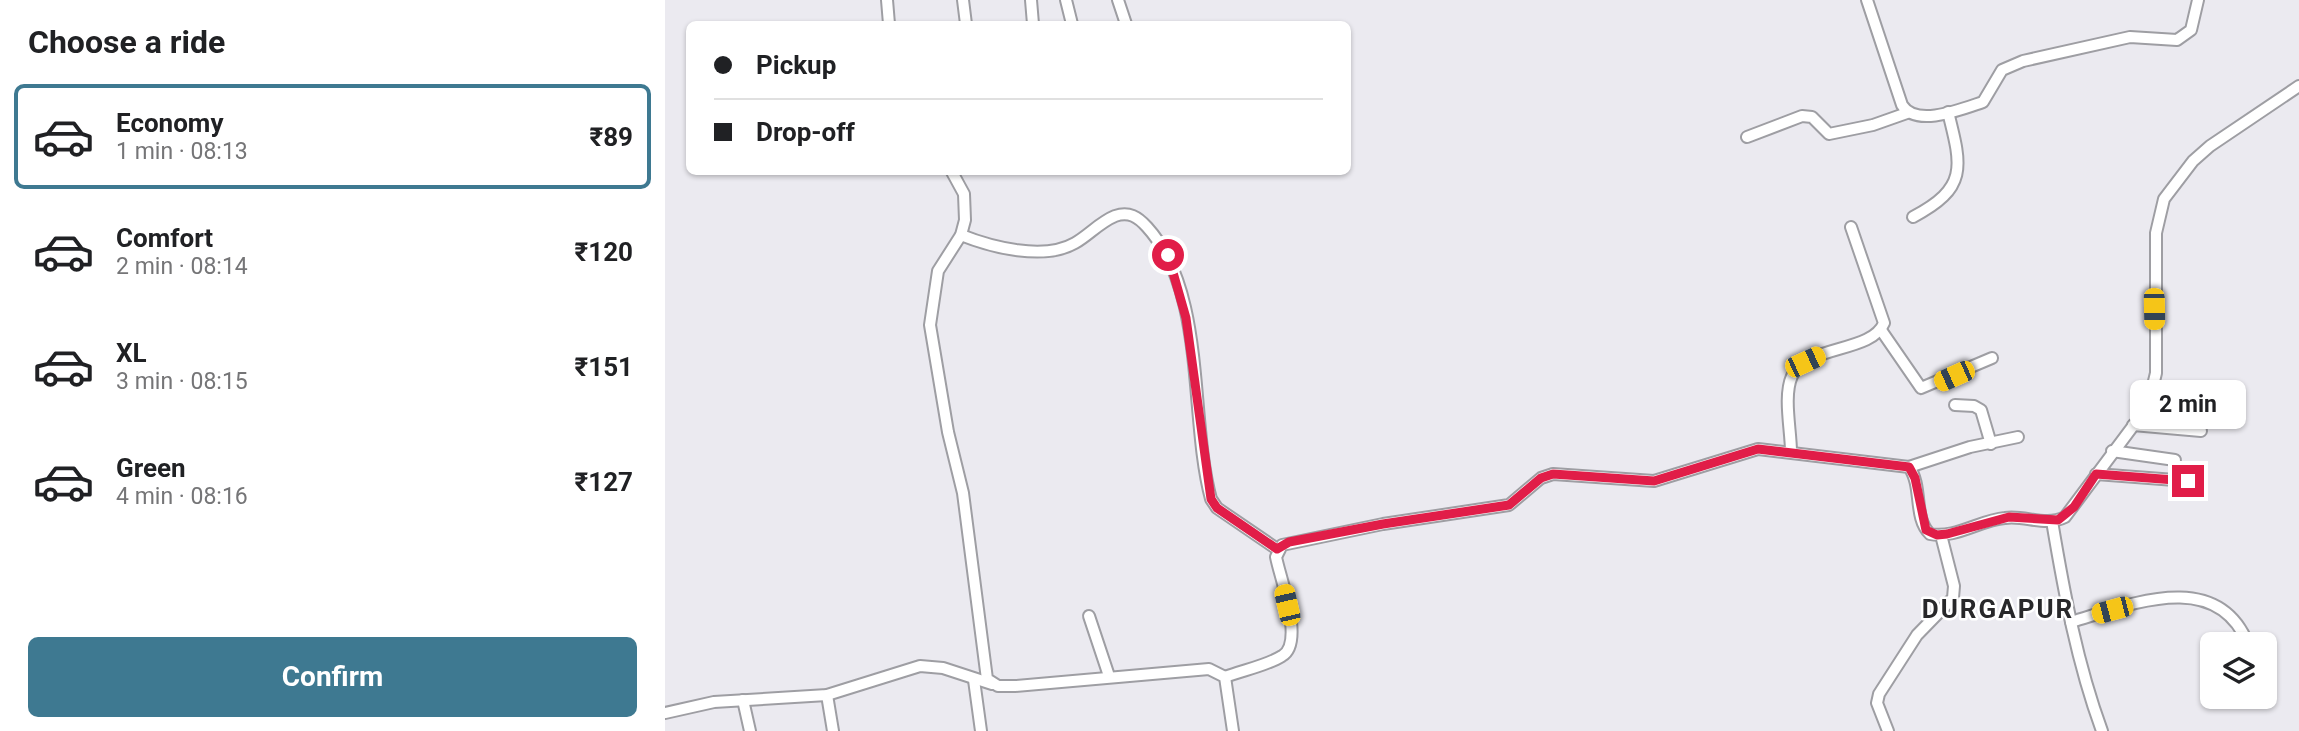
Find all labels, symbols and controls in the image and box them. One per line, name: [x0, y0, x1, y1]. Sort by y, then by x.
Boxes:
text: Choose a ride: [28, 23, 225, 61]
text: Pickup: [756, 50, 836, 80]
icon: car: [32, 105, 95, 168]
text: Economy: [116, 108, 223, 138]
text: Drop-off: [756, 117, 855, 147]
text: ₹89: [589, 122, 633, 152]
text: 1 min · 08:13: [116, 138, 248, 165]
icon: car: [32, 220, 95, 283]
text: Comfort: [116, 223, 213, 253]
text: ₹120: [575, 237, 633, 267]
route start: [1152, 239, 1184, 271]
text: 2 min · 08:14: [116, 253, 248, 280]
car: [2144, 288, 2165, 330]
icon: car: [32, 335, 95, 398]
text: XL: [116, 338, 147, 368]
car: [1782, 344, 1829, 380]
text: ₹151: [575, 352, 633, 382]
car: [1931, 358, 1978, 394]
text: 3 min · 08:15: [116, 368, 248, 395]
callout: 2 min: [2130, 379, 2246, 428]
text: 2 min: [2159, 391, 2217, 418]
icon: car: [32, 450, 95, 513]
text: Green: [116, 453, 186, 483]
route end: [2172, 465, 2204, 497]
text: ₹127: [575, 467, 633, 497]
text: 4 min · 08:16: [116, 483, 248, 510]
car: [1273, 582, 1302, 628]
district label: DURGAPUR: [1922, 594, 2074, 624]
car: [2089, 594, 2136, 626]
map controls: [2200, 632, 2277, 709]
button: layers: [2200, 632, 2277, 709]
button: Confirm: [28, 637, 637, 717]

